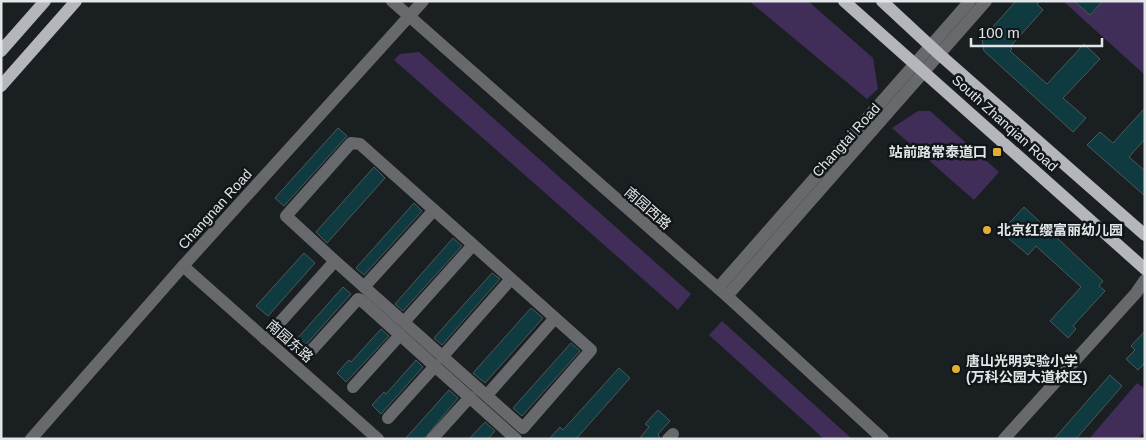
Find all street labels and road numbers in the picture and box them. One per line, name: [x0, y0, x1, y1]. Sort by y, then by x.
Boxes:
street label: South Zhanqian Road: [949, 71, 1061, 175]
street label: Changtai Road: [809, 100, 883, 180]
street label: Changnan Road: [175, 166, 255, 252]
street label: 南园西路: [622, 184, 674, 232]
street label: 南园东路: [264, 317, 316, 365]

